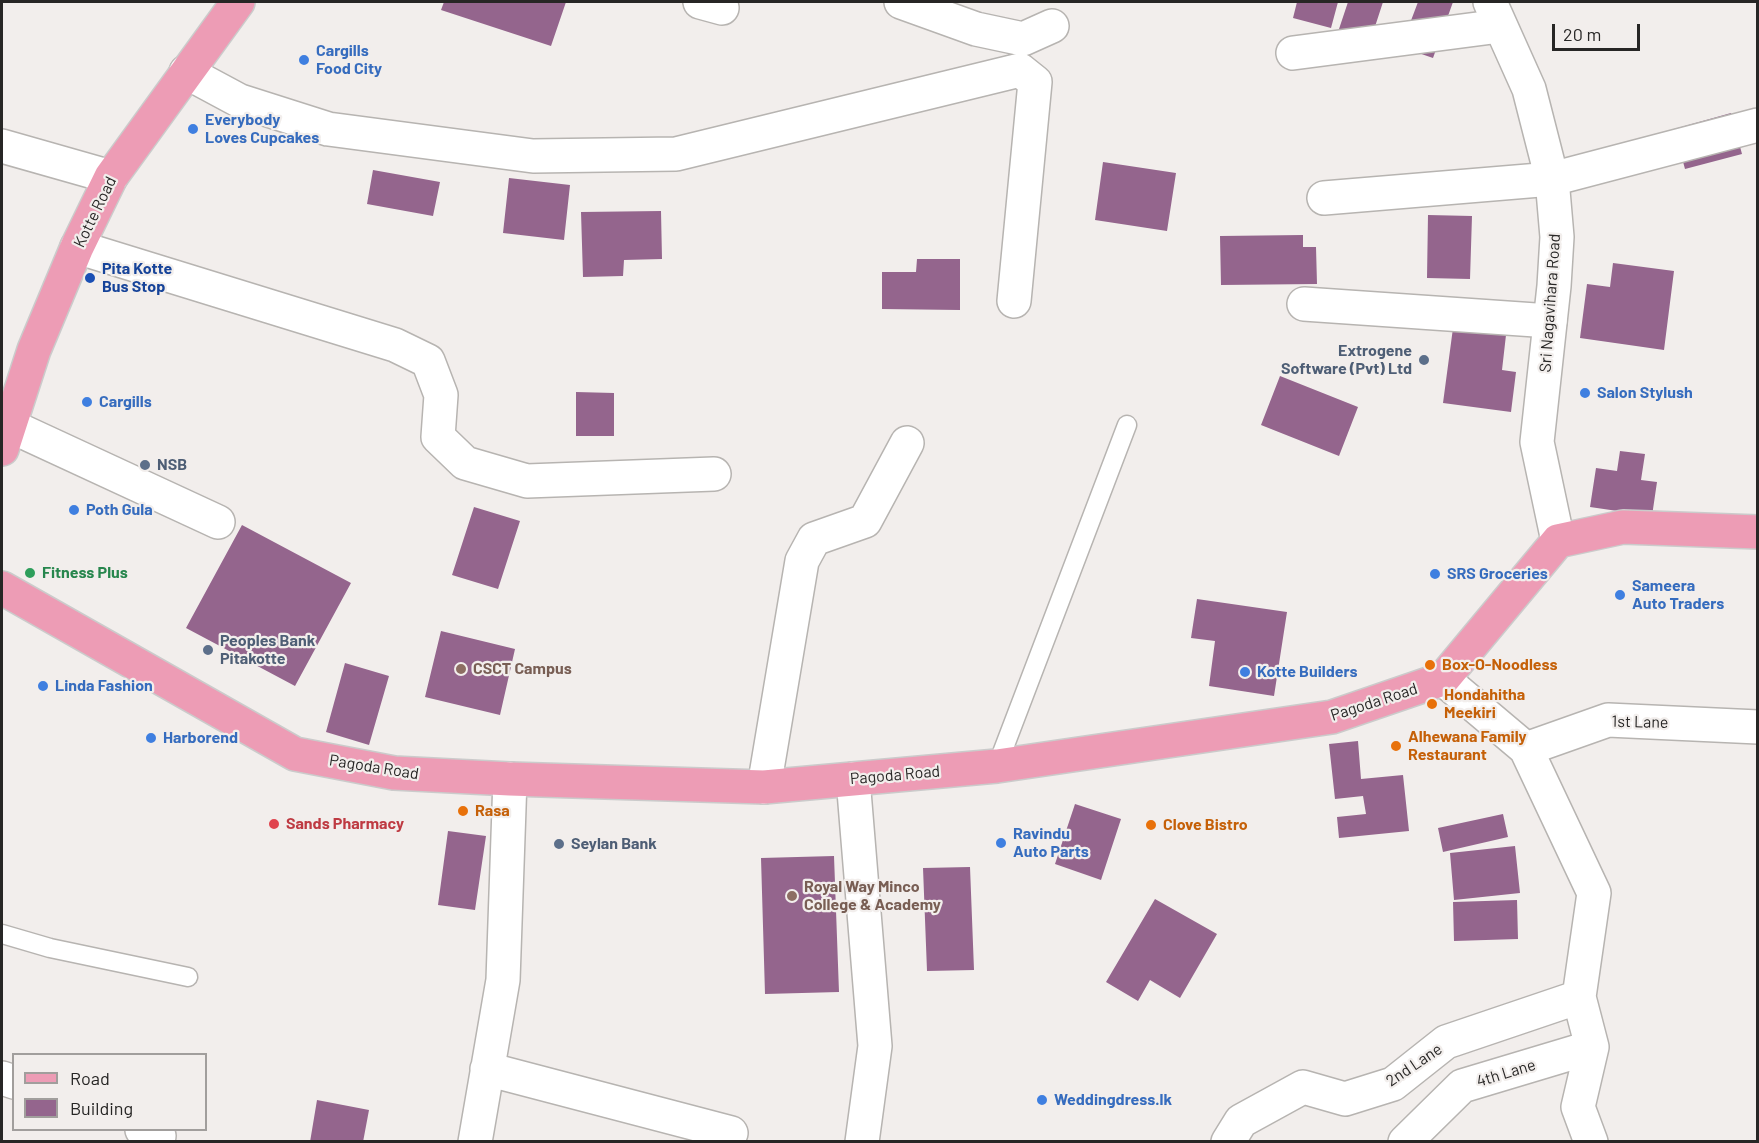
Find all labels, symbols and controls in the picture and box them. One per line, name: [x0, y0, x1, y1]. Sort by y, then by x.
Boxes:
scale bar: [1555, 12, 1644, 50]
text: 20 m: [1563, 23, 1601, 45]
place label: Cargills Food City: [316, 41, 382, 79]
marker: Cargills Food City: [297, 53, 311, 67]
place label: Everybody Loves Cupcakes: [205, 110, 319, 148]
marker: Everybody Loves Cupcakes: [186, 122, 200, 136]
street label: Kotte Road: [70, 173, 120, 251]
street label: Sri Nagavihara Road: [1536, 233, 1564, 373]
place label: Pita Kotte Bus Stop: [102, 259, 172, 297]
marker: Pita Kotte Bus Stop: [83, 271, 97, 285]
place label: Extrogene Software (Pvt) Ltd: [1281, 341, 1412, 379]
marker: Extrogene Software (Pvt) Ltd: [1417, 353, 1431, 367]
place label: Salon Stylush: [1597, 383, 1693, 403]
marker: Salon Stylush: [1578, 386, 1592, 400]
place label: Cargills: [99, 392, 152, 412]
marker: Cargills: [80, 395, 94, 409]
place label: NSB: [157, 455, 187, 475]
marker: NSB: [138, 458, 152, 472]
place label: Poth Gula: [86, 500, 153, 520]
marker: Poth Gula: [67, 503, 81, 517]
place label: Fitness Plus: [42, 563, 128, 583]
place label: SRS Groceries: [1447, 564, 1548, 584]
marker: Fitness Plus: [23, 566, 37, 580]
marker: SRS Groceries: [1428, 567, 1442, 581]
place label: Sameera Auto Traders: [1632, 576, 1724, 614]
marker: Sameera Auto Traders: [1613, 588, 1627, 602]
place label: Peoples Bank Pitakotte: [220, 631, 315, 669]
marker: Peoples Bank Pitakotte: [201, 643, 215, 657]
place label: Box-O-Noodless: [1442, 655, 1557, 675]
marker: Box-O-Noodless: [1423, 658, 1437, 672]
place label: CSCT Campus: [473, 659, 572, 679]
marker: CSCT Campus: [454, 662, 468, 676]
place label: Kotte Builders: [1257, 662, 1357, 682]
marker: Kotte Builders: [1238, 665, 1252, 679]
place label: Linda Fashion: [55, 676, 153, 696]
marker: Linda Fashion: [36, 679, 50, 693]
street label: Pagoda Road: [1328, 679, 1420, 725]
place label: Hondahitha Meekiri: [1444, 685, 1525, 723]
marker: Hondahitha Meekiri: [1425, 697, 1439, 711]
street label: 1st Lane: [1612, 712, 1668, 732]
place label: Alhewana Family Restaurant: [1408, 727, 1527, 765]
place label: Harborend: [163, 728, 238, 748]
marker: Harborend: [144, 731, 158, 745]
marker: Alhewana Family Restaurant: [1389, 739, 1403, 753]
street label: Pagoda Road: [328, 750, 420, 784]
street label: Pagoda Road: [849, 761, 941, 789]
place label: Rasa: [475, 801, 510, 821]
marker: Rasa: [456, 804, 470, 818]
place label: Sands Pharmacy: [286, 814, 404, 834]
place label: Clove Bistro: [1163, 815, 1248, 835]
marker: Sands Pharmacy: [267, 817, 281, 831]
marker: Clove Bistro: [1144, 818, 1158, 832]
place label: Ravindu Auto Parts: [1013, 824, 1089, 862]
place label: Seylan Bank: [571, 834, 657, 854]
marker: Ravindu Auto Parts: [994, 836, 1008, 850]
marker: Seylan Bank: [552, 837, 566, 851]
place label: Royal Way Minco College & Academy: [804, 877, 941, 915]
marker: Royal Way Minco College & Academy: [785, 889, 799, 903]
street label: 2nd Lane: [1382, 1039, 1446, 1091]
legend: [12, 1053, 207, 1131]
street label: 4th Lane: [1474, 1055, 1538, 1091]
text: Road: [70, 1067, 110, 1089]
place label: Weddingdress.lk: [1054, 1090, 1172, 1110]
marker: Weddingdress.lk: [1035, 1093, 1049, 1107]
text: Building: [70, 1097, 133, 1119]

